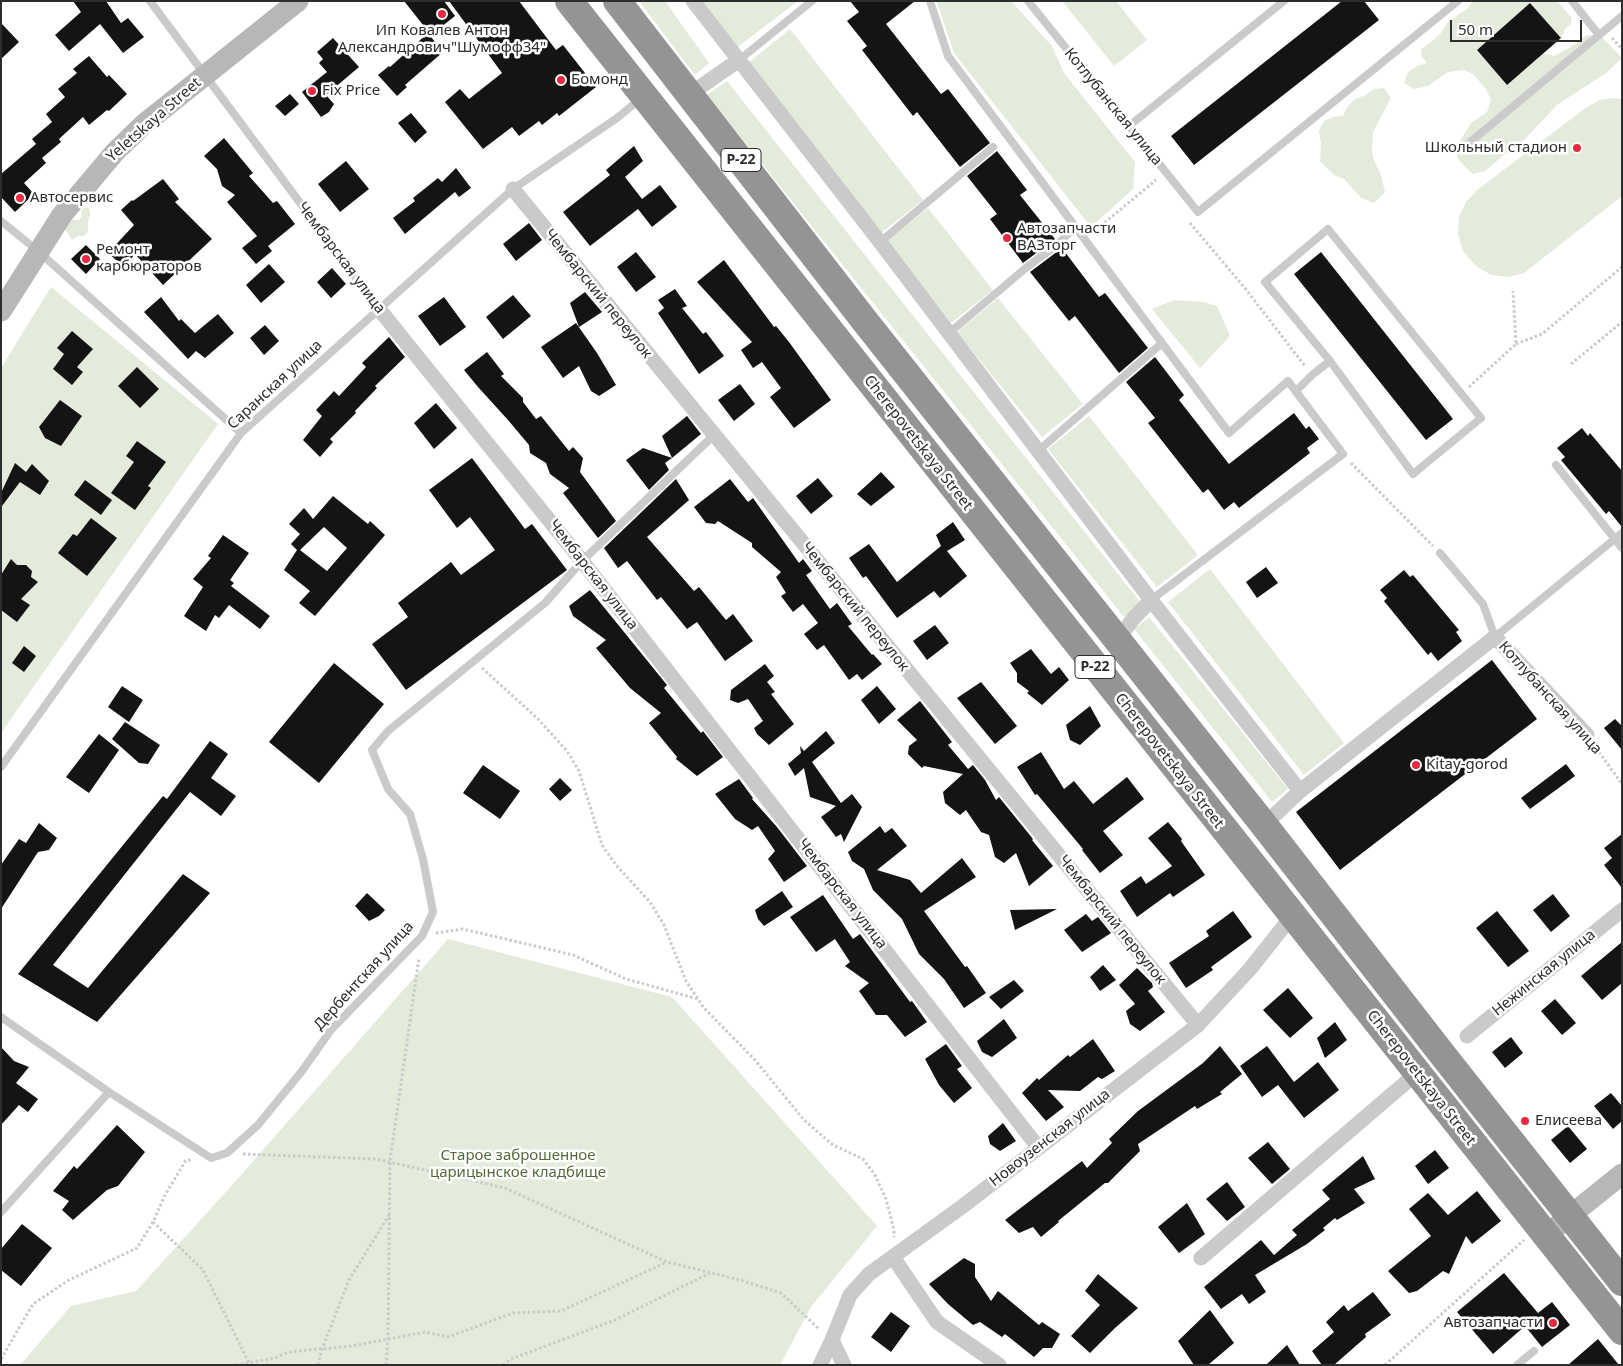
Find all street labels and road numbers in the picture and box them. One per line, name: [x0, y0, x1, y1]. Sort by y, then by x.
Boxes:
street label: Котлубанская улица: [1060, 45, 1166, 169]
street label: Yeletskaya Street: [103, 74, 205, 166]
road number: Р-22: [721, 148, 761, 172]
street label: Чембарская улица: [293, 199, 389, 317]
street label: Чембарский переулок: [540, 226, 656, 362]
street label: Саранская улица: [224, 336, 326, 434]
street label: Cherepovetskaya Street: [860, 372, 976, 514]
street label: Чембарская улица: [544, 516, 642, 634]
street label: Чембарский переулок: [797, 539, 913, 675]
street label: Котлубанская улица: [1495, 638, 1605, 758]
road number: Р-22: [1075, 656, 1115, 679]
street label: Cherepovetskaya Street: [1111, 690, 1227, 832]
street label: Чембарская улица: [793, 835, 891, 953]
street label: Чембарский переулок: [1054, 852, 1170, 988]
street label: Дербентская улица: [310, 918, 418, 1034]
street label: Нежинская улица: [1489, 926, 1599, 1020]
street label: Cherepovetskaya Street: [1363, 1007, 1479, 1149]
street label: Новоузенская улица: [986, 1085, 1114, 1191]

